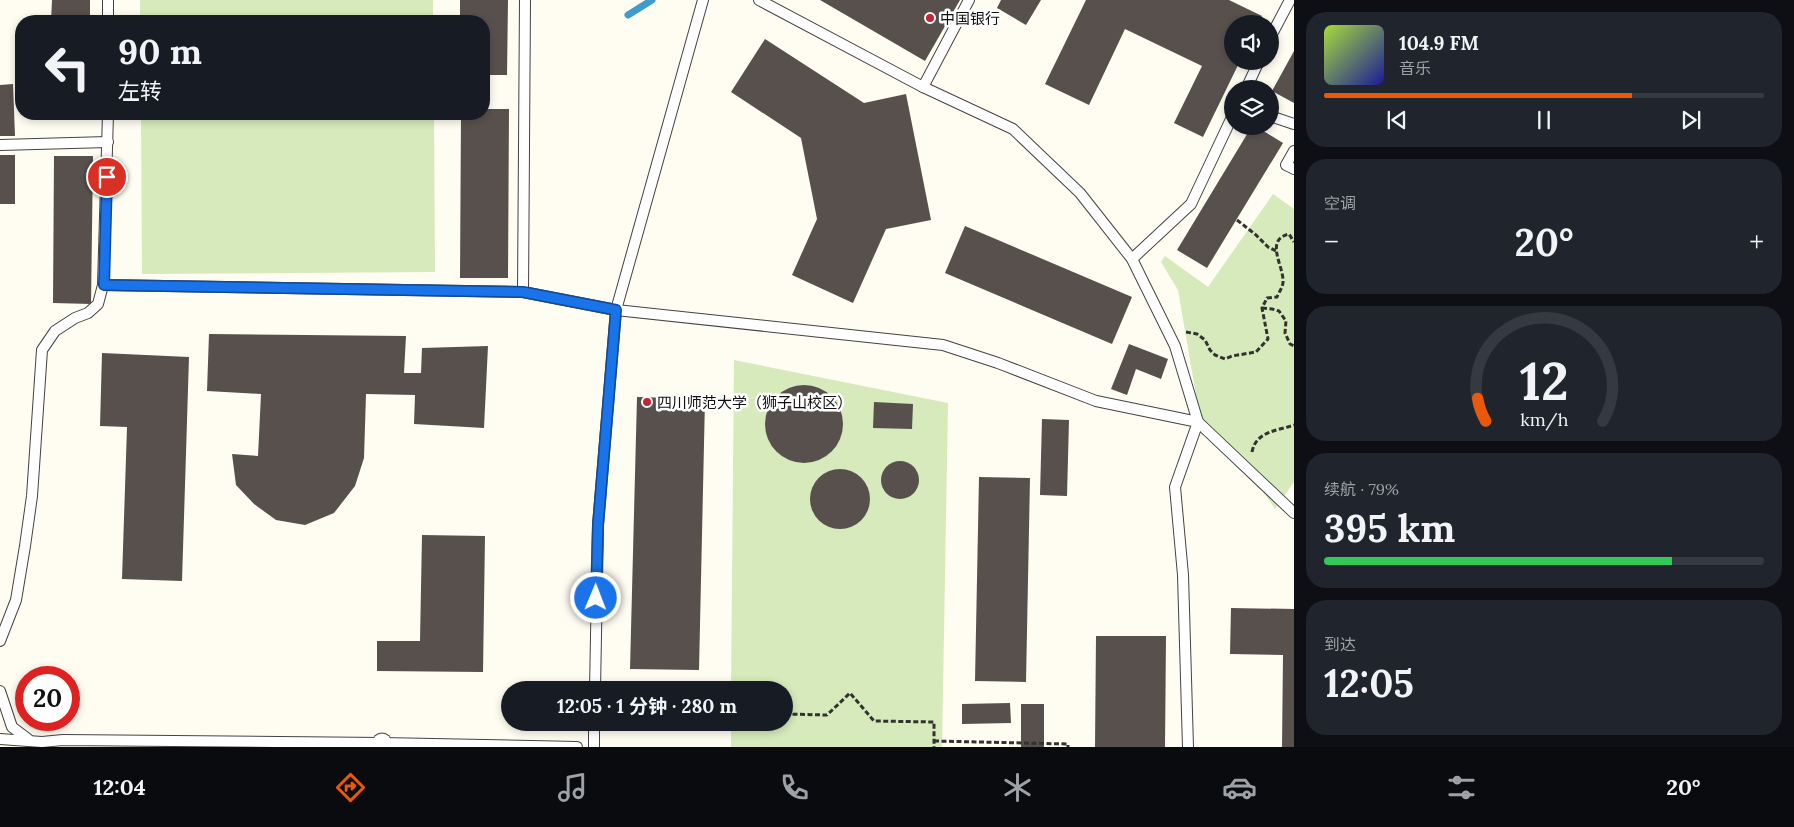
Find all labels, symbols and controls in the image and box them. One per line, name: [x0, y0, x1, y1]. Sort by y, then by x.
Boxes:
place label: 中国银行: [940, 9, 1000, 28]
marker: 中国银行: [924, 12, 936, 24]
map controls: [1224, 15, 1279, 135]
button: sound: [1224, 15, 1279, 70]
text: 90 m: [118, 29, 202, 74]
text: 104.9 FM: [1399, 31, 1479, 55]
icon: left: [35, 35, 100, 100]
text: 音乐: [1399, 58, 1431, 78]
text: 左转: [118, 77, 162, 105]
button: layers: [1224, 80, 1279, 135]
icon: previous: [1383, 106, 1411, 134]
icon: pause: [1530, 106, 1558, 134]
icon: next: [1677, 106, 1705, 134]
pin: [86, 156, 128, 198]
icon: arrive: [93, 163, 121, 191]
text: 空调: [1324, 193, 1356, 213]
text: 20°: [1515, 218, 1573, 266]
text: −: [1324, 224, 1339, 260]
text: +: [1749, 224, 1764, 260]
text: 12: [1520, 348, 1568, 414]
place label: 四川师范大学（狮子山校区）: [657, 393, 852, 412]
marker: 四川师范大学（狮子山校区）: [641, 396, 653, 408]
text: km/h: [1520, 408, 1568, 431]
text: 续航 · 79%: [1324, 479, 1399, 499]
text: 395 km: [1324, 504, 1455, 552]
position arrow: [569, 571, 621, 623]
text: 到达: [1324, 634, 1356, 654]
text: 12:05: [1324, 659, 1414, 707]
speed limit sign: 20: [15, 666, 80, 731]
text: 12:05 · 1 分钟 · 280 m: [557, 694, 737, 718]
icon: directions: [333, 770, 368, 805]
icon: music: [555, 770, 590, 805]
icon: phone: [777, 770, 812, 805]
icon: climate: [1000, 770, 1035, 805]
icon: car: [1222, 770, 1257, 805]
icon: filters: [1444, 770, 1479, 805]
text: 12:04: [94, 773, 146, 801]
text: 20°: [1666, 773, 1700, 801]

